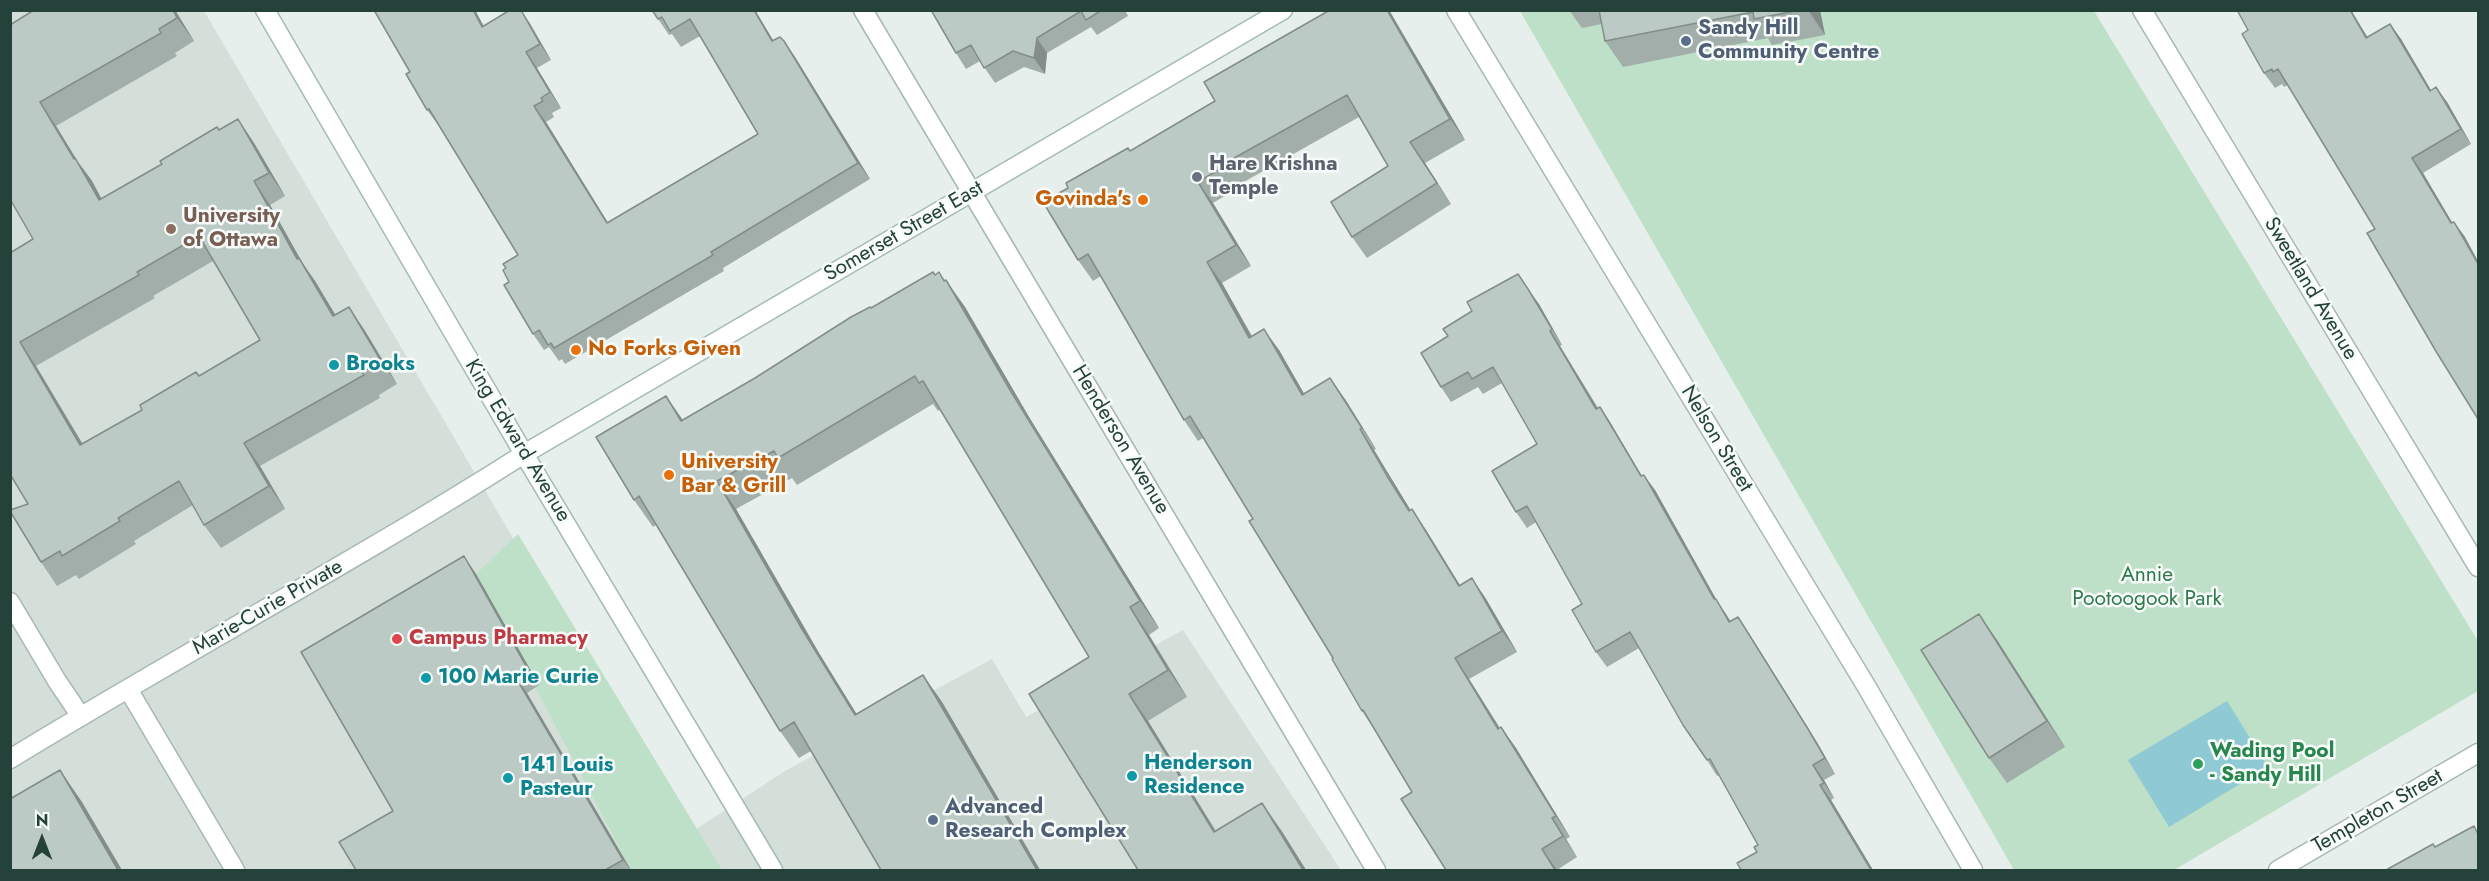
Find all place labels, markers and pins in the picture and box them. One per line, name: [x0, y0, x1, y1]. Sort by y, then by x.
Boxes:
place label: Sandy Hill Community Centre: [1698, 16, 1879, 66]
marker: Sandy Hill Community Centre: [1679, 34, 1693, 48]
place label: Hare Krishna Temple: [1209, 152, 1337, 202]
marker: Hare Krishna Temple: [1190, 170, 1204, 184]
place label: Govinda's: [1035, 187, 1131, 213]
marker: Govinda's: [1136, 193, 1150, 207]
place label: University of Ottawa: [183, 204, 280, 254]
marker: University of Ottawa: [164, 222, 178, 236]
place label: No Forks Given: [588, 337, 741, 363]
marker: No Forks Given: [569, 343, 583, 357]
place label: Brooks: [346, 352, 415, 378]
marker: Brooks: [327, 358, 341, 372]
place label: University Bar & Grill: [681, 450, 786, 500]
marker: University Bar & Grill: [662, 468, 676, 482]
place label: Campus Pharmacy: [409, 626, 588, 652]
marker: Campus Pharmacy: [390, 632, 404, 646]
place label: 100 Marie Curie: [438, 665, 599, 691]
marker: 100 Marie Curie: [419, 671, 433, 685]
place label: Wading Pool - Sandy Hill: [2210, 739, 2334, 789]
place label: Henderson Residence: [1144, 751, 1252, 801]
place label: 141 Louis Pasteur: [520, 753, 613, 803]
marker: Wading Pool - Sandy Hill: [2191, 757, 2205, 771]
marker: Henderson Residence: [1125, 769, 1139, 783]
marker: 141 Louis Pasteur: [501, 771, 515, 785]
place label: Advanced Research Complex: [945, 795, 1126, 845]
marker: Advanced Research Complex: [926, 813, 940, 827]

